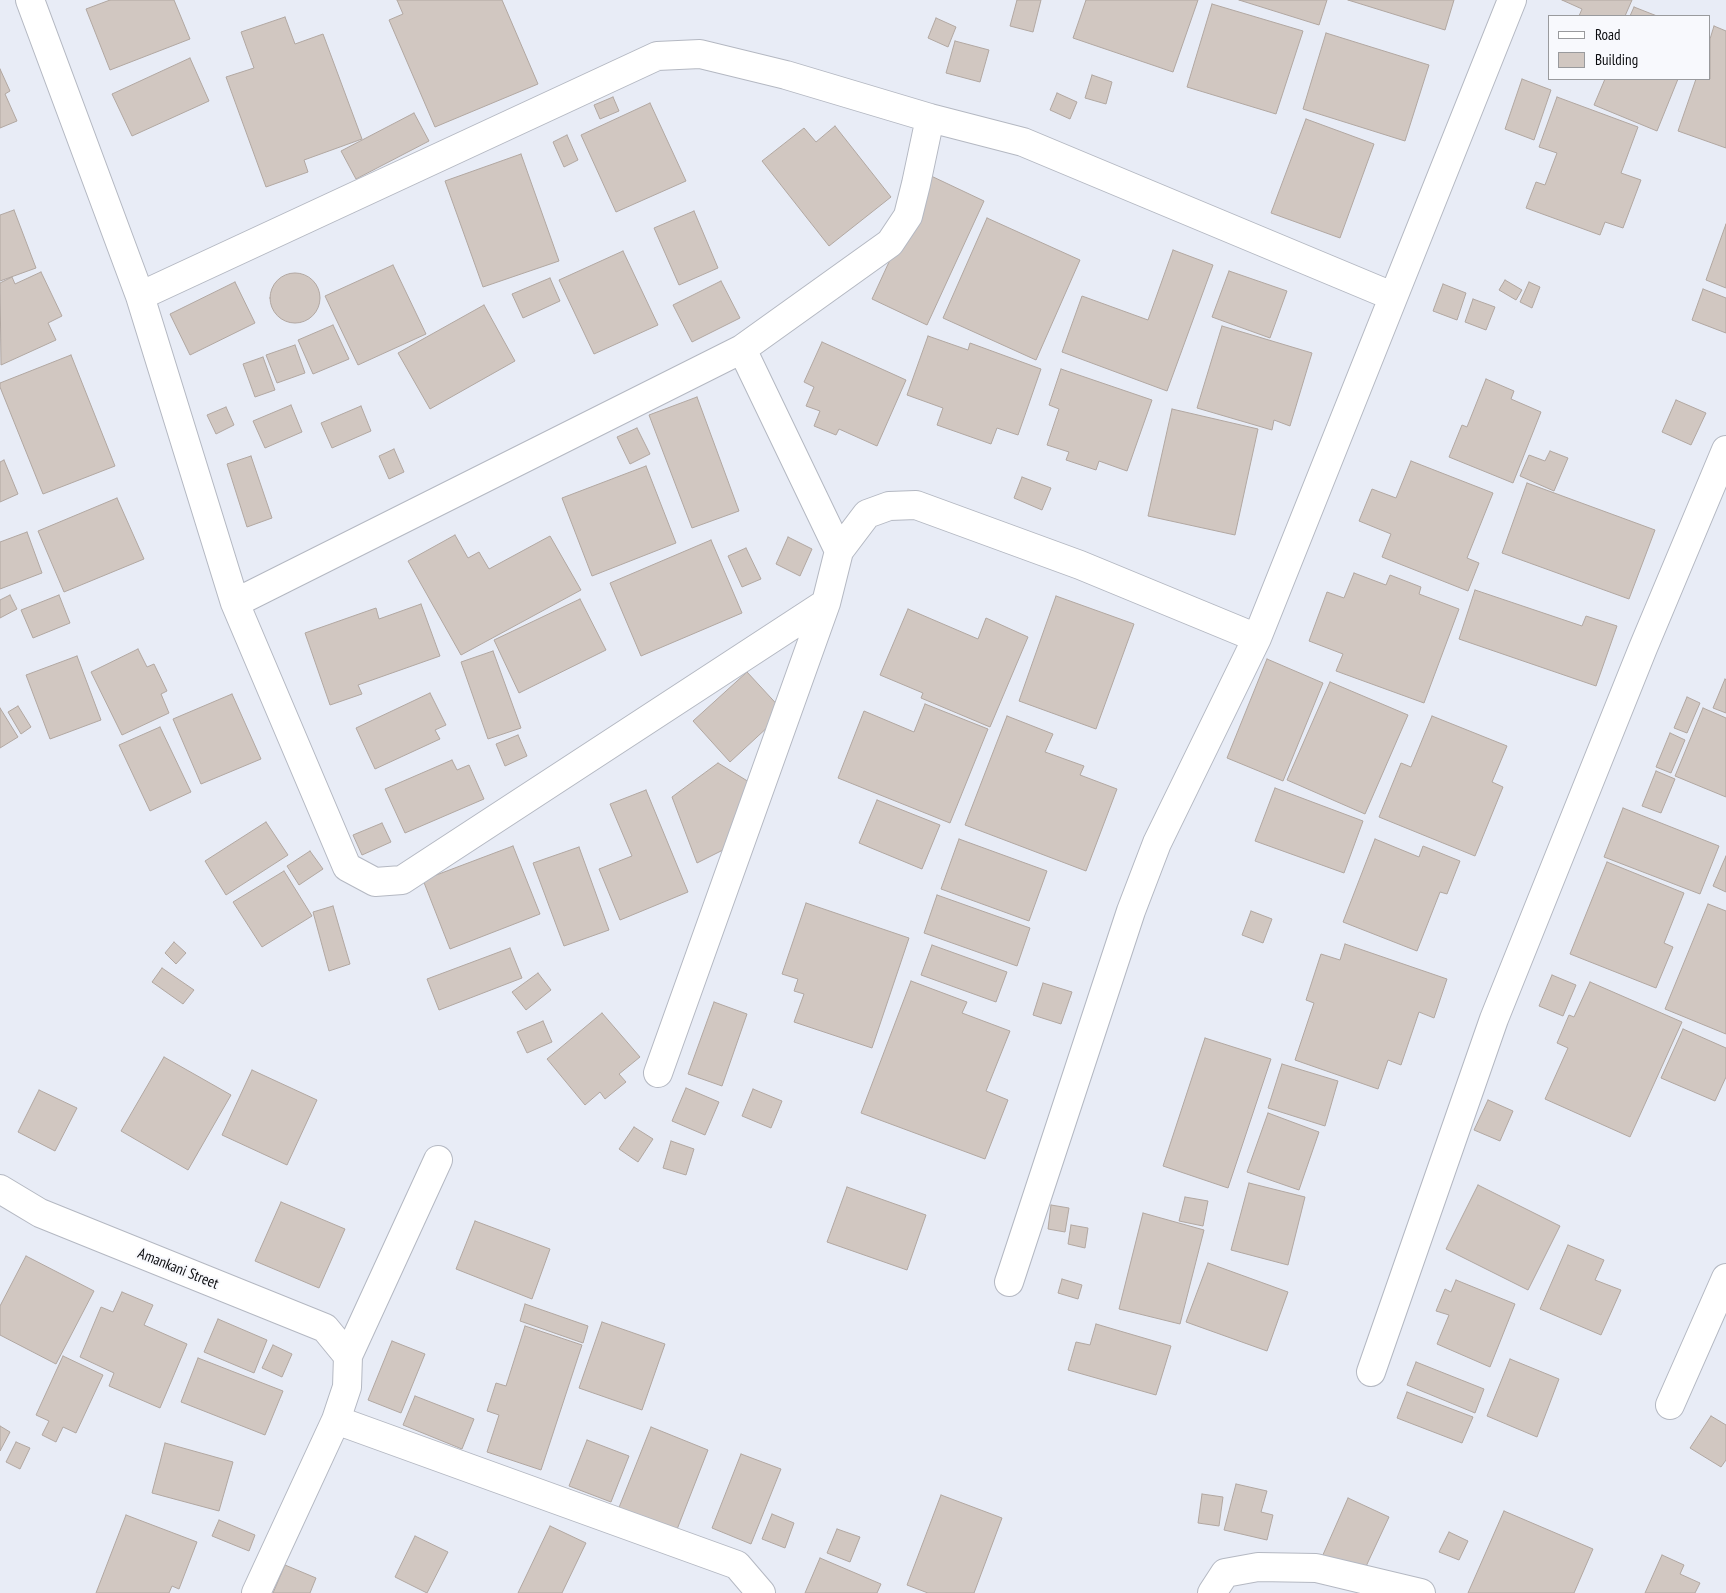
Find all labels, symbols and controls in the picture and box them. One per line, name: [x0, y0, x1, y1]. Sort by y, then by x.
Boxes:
legend: [1548, 15, 1711, 80]
text: Road: [1595, 25, 1621, 44]
text: Building: [1595, 50, 1638, 69]
street label: Amankani Street: [135, 1245, 221, 1293]

